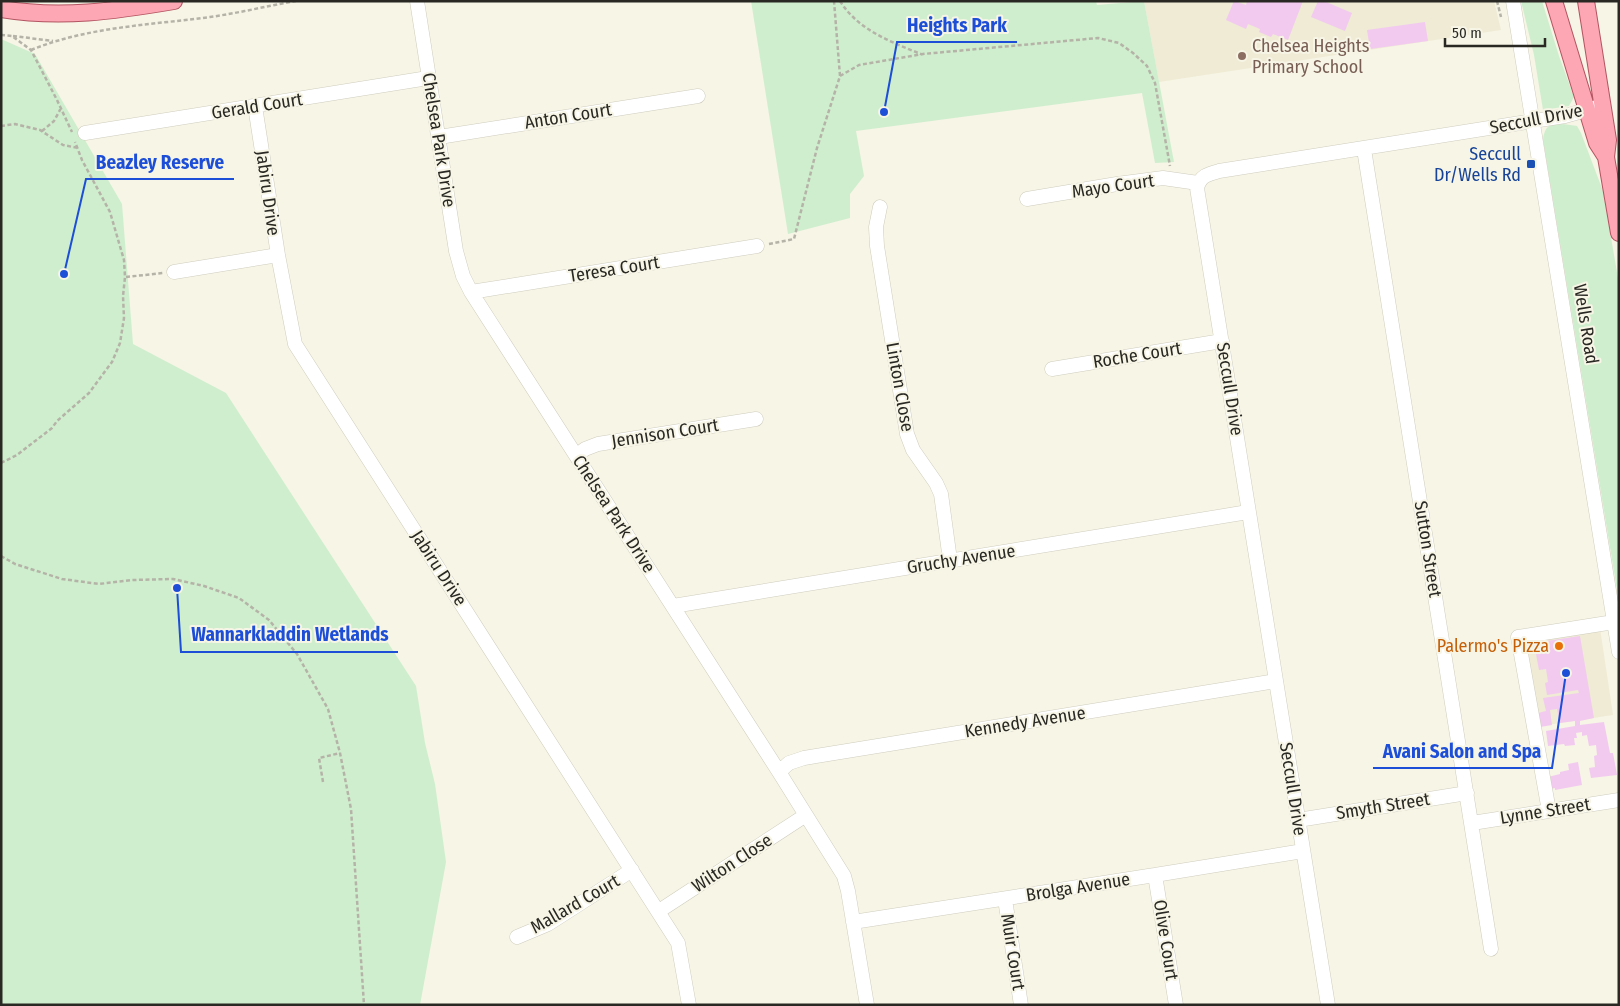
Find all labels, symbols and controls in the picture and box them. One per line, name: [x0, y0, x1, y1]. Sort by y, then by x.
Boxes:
callout: Heights Park: [897, 8, 1017, 42]
text: Heights Park: [907, 14, 1007, 37]
scale bar: [1445, 15, 1545, 47]
text: 50 m: [1452, 24, 1482, 42]
place label: Chelsea Heights Primary School: [1252, 35, 1370, 78]
marker: Chelsea Heights Primary School: [1236, 50, 1248, 62]
street label: Chelsea Park Drive: [418, 71, 461, 209]
street label: Gerald Court: [210, 88, 304, 124]
street label: Anton Court: [523, 98, 613, 134]
street label: Seccull Drive: [1488, 99, 1584, 139]
place label: Seccull Dr/Wells Rd: [1434, 143, 1521, 186]
callout: Beazley Reserve: [86, 145, 234, 179]
street label: Jabiru Drive: [251, 149, 285, 237]
text: Beazley Reserve: [96, 151, 225, 174]
marker: Seccull Dr/Wells Rd: [1525, 158, 1537, 170]
street label: Mayo Court: [1070, 169, 1156, 203]
street label: Teresa Court: [567, 251, 661, 287]
street label: Wells Road: [1569, 282, 1603, 366]
street label: Roche Court: [1091, 337, 1183, 373]
street label: Linton Close: [881, 341, 919, 434]
street label: Seccull Drive: [1212, 341, 1248, 437]
street label: Jennison Court: [610, 414, 720, 452]
street label: Chelsea Park Drive: [568, 451, 660, 577]
street label: Sutton Street: [1410, 499, 1446, 599]
street label: Jabiru Drive: [406, 526, 472, 610]
street label: Gruchy Avenue: [905, 540, 1017, 578]
callout: Wannarkladdin Wetlands: [181, 618, 398, 652]
text: Wannarkladdin Wetlands: [191, 623, 389, 646]
place label: Palermo's Pizza: [1437, 635, 1549, 657]
marker: Palermo's Pizza: [1553, 640, 1565, 652]
street label: Kennedy Avenue: [963, 702, 1087, 742]
callout: Avani Salon and Spa: [1373, 734, 1552, 768]
text: Avani Salon and Spa: [1382, 740, 1541, 763]
street label: Seccull Drive: [1275, 741, 1311, 837]
street label: Smyth Street: [1335, 788, 1432, 824]
street label: Lynne Street: [1498, 793, 1592, 829]
street label: Wilton Close: [688, 829, 776, 897]
street label: Brolga Avenue: [1024, 868, 1132, 906]
street label: Mallard Court: [527, 870, 624, 938]
street label: Olive Court: [1149, 898, 1183, 982]
street label: Muir Court: [996, 912, 1030, 992]

